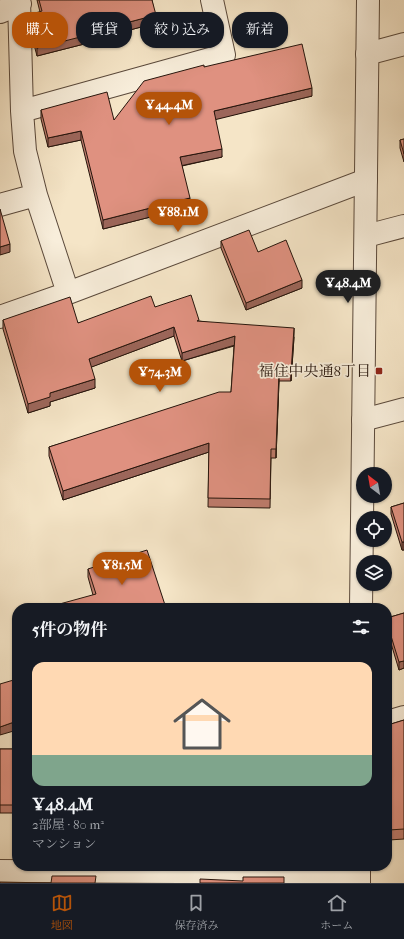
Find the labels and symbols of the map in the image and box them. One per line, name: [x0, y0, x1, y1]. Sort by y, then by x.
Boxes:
pin: ¥44.4M: [136, 92, 202, 126]
pin: ¥88.1M: [145, 199, 211, 233]
pin: ¥48.4M: [315, 270, 381, 304]
pin: ¥74.3M: [127, 359, 193, 393]
place label: 福住中央通8丁目: [258, 362, 371, 380]
marker: 福住中央通8丁目: [374, 366, 384, 376]
north arrow: [356, 467, 392, 503]
pin: ¥81.5M: [89, 552, 155, 586]

